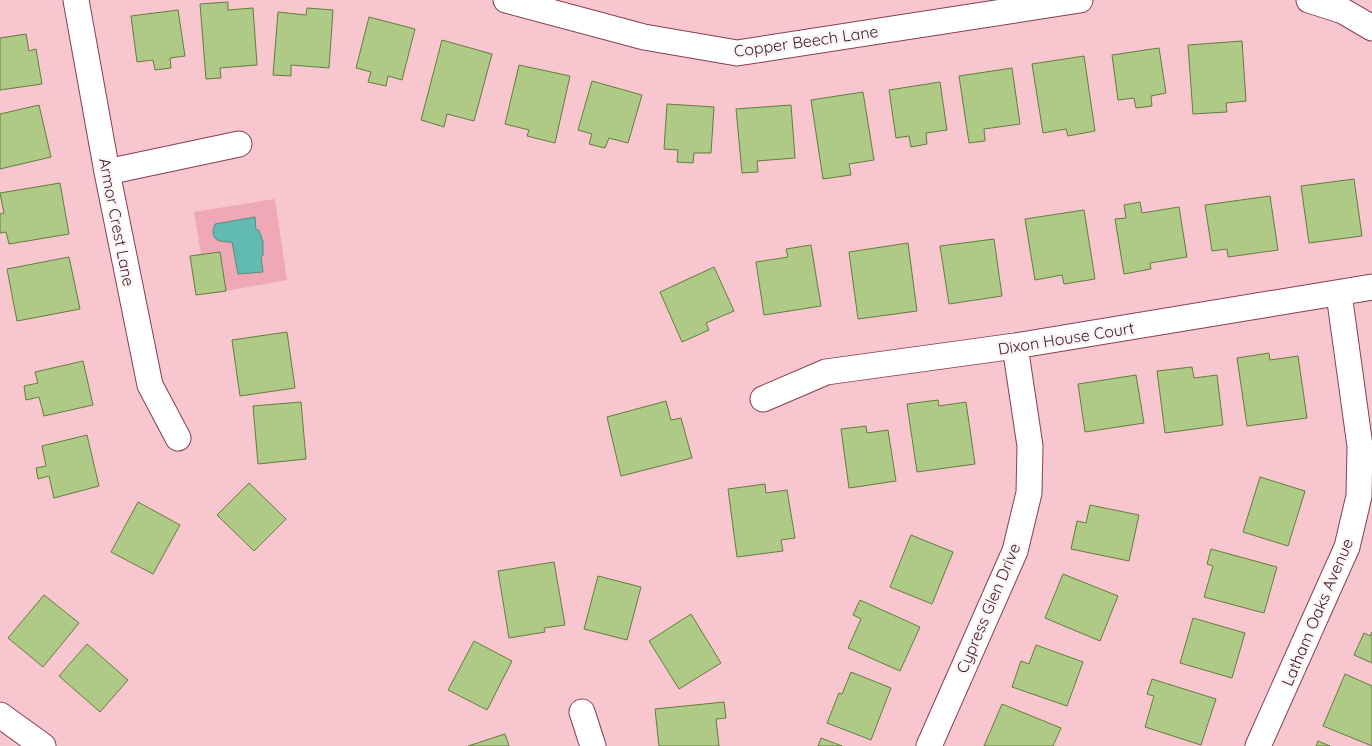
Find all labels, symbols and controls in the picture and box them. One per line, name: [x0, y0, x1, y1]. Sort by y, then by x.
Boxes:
street label: Copper Beech Lane: [732, 21, 880, 61]
street label: Armor Crest Lane: [95, 156, 139, 288]
street label: Dixon House Court: [996, 317, 1136, 359]
street label: Latham Oaks Avenue: [1277, 535, 1357, 689]
street label: Cypress Glen Drive: [952, 540, 1024, 676]

